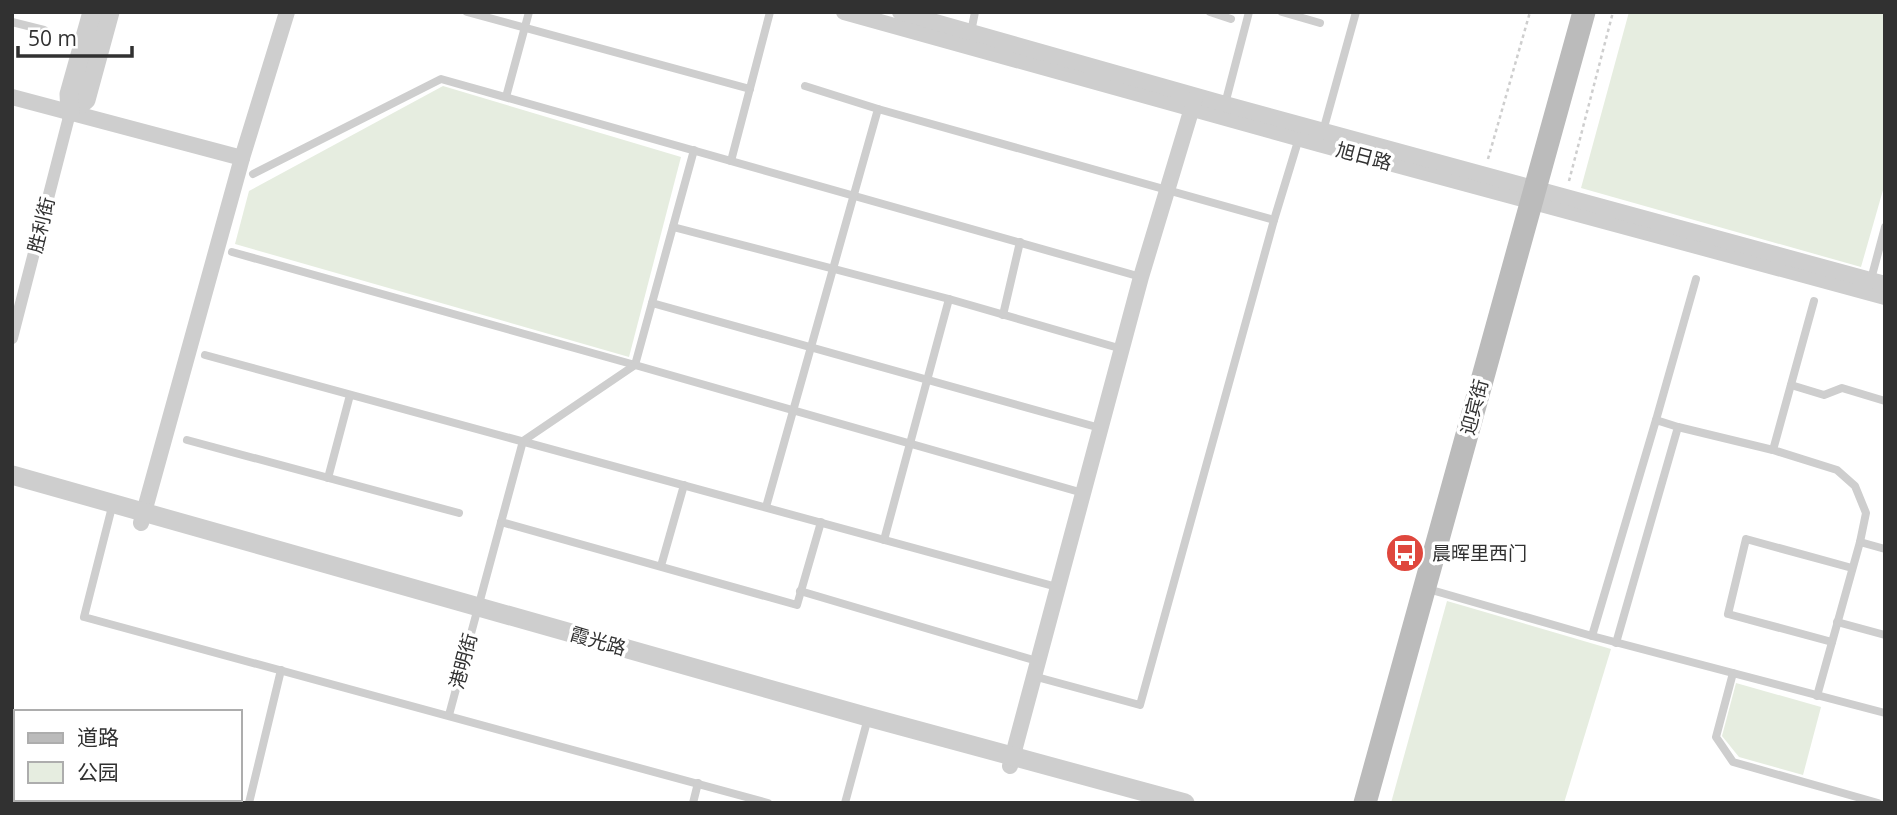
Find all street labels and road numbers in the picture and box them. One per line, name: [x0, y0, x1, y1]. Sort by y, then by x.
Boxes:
street label: 旭日路: [1333, 136, 1395, 176]
street label: 胜利街: [21, 194, 61, 256]
street label: 迎宾街: [1454, 376, 1494, 438]
street label: 霞光路: [567, 621, 629, 661]
street label: 港明街: [443, 630, 483, 692]

